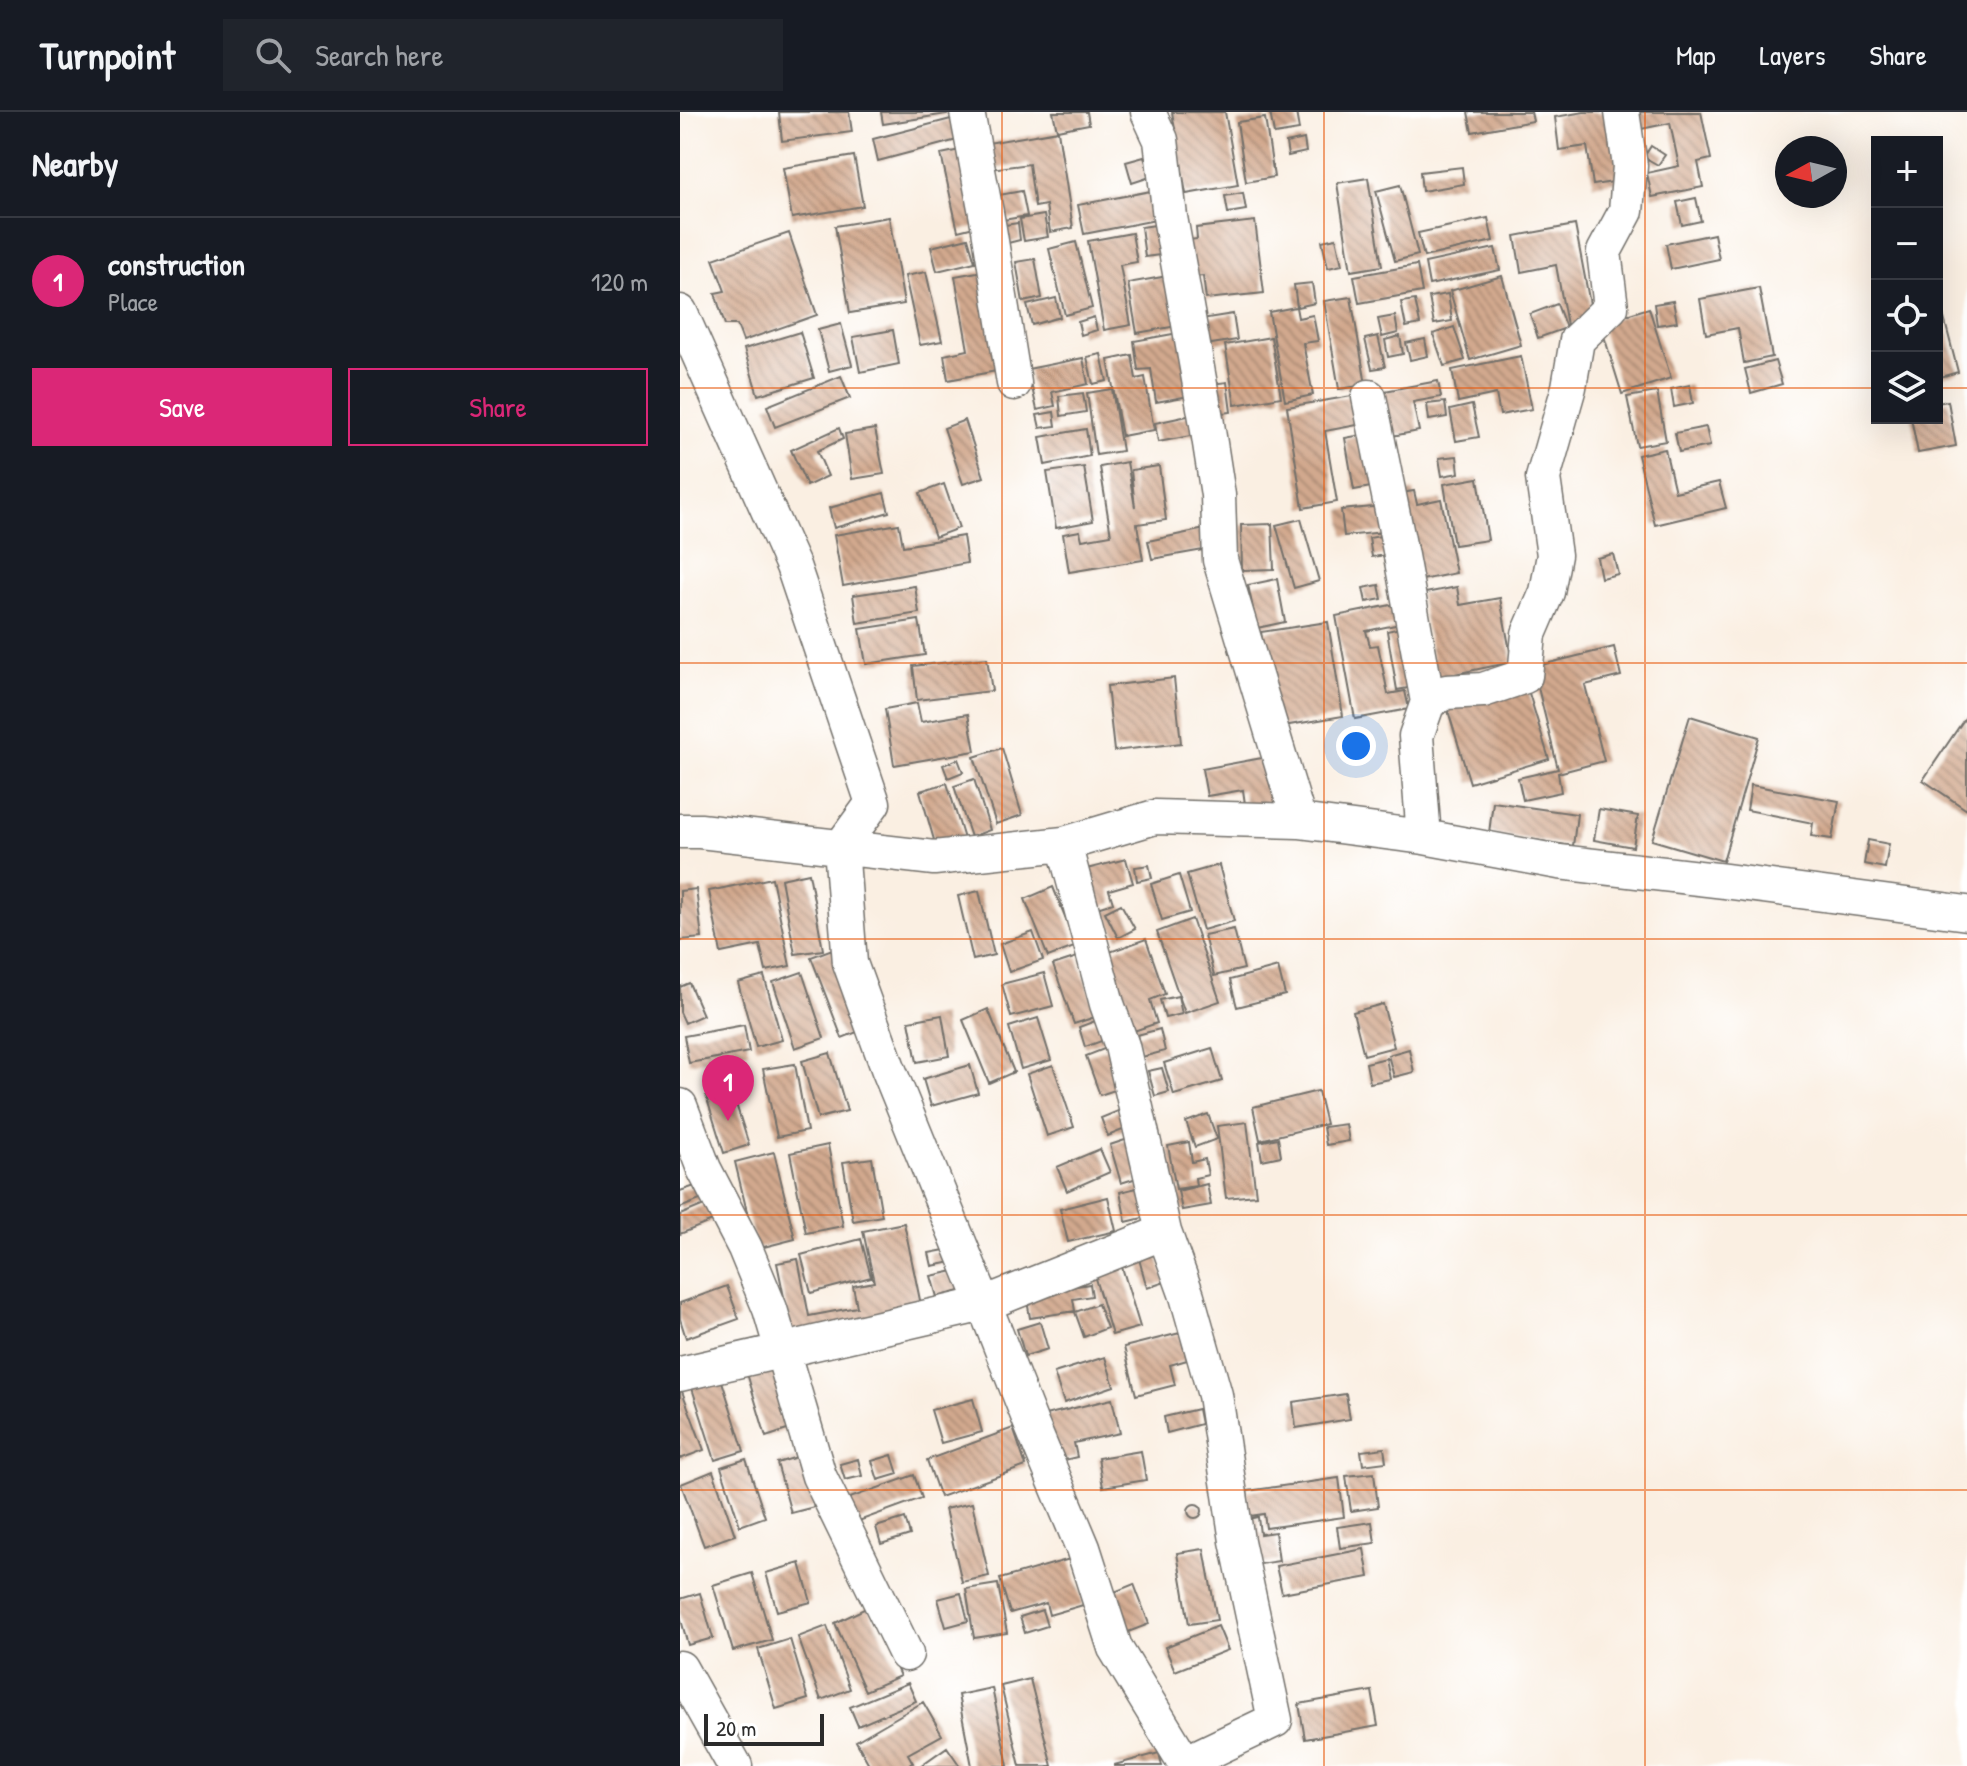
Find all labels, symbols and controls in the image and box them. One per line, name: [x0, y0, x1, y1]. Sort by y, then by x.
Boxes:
search box: [223, 19, 783, 91]
text: Turnpoint: [40, 29, 175, 81]
icon: search: [251, 33, 295, 77]
text: Search here: [315, 35, 443, 75]
text: Map: [1676, 36, 1716, 74]
text: Layers: [1760, 36, 1825, 74]
text: Share: [1869, 36, 1927, 74]
north arrow: [1775, 136, 1847, 208]
map controls: [1871, 136, 1943, 424]
button: +: [1871, 136, 1943, 208]
text: Nearby: [32, 141, 118, 187]
button: −: [1871, 208, 1943, 280]
text: construction: [108, 244, 245, 284]
text: 1: [53, 264, 63, 299]
text: 120 m: [591, 264, 648, 299]
button: locate: [1871, 280, 1943, 352]
text: Place: [108, 284, 158, 319]
button: layers: [1871, 352, 1943, 424]
button: Save: [32, 368, 332, 446]
button: Share: [348, 368, 648, 446]
your location: [1336, 726, 1376, 766]
pin: 1: [702, 1055, 754, 1121]
scale bar: [704, 1710, 824, 1746]
text: 20 m: [716, 1713, 756, 1743]

